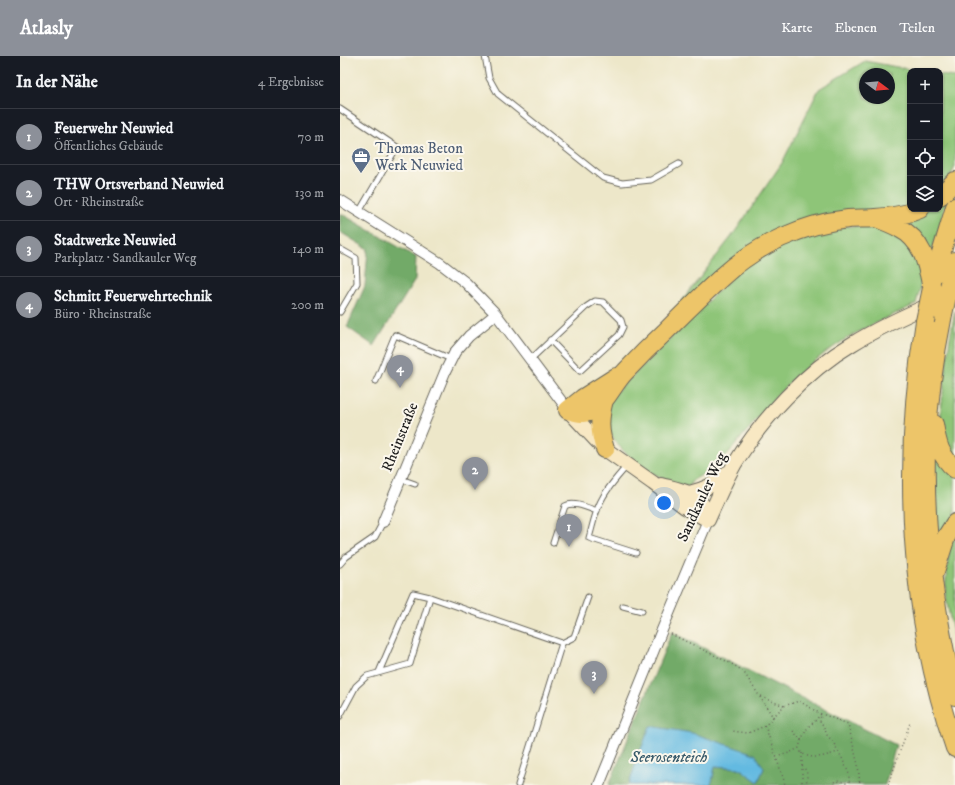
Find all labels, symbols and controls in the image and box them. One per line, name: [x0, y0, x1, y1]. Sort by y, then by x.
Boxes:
text: Atlasly: [20, 17, 73, 40]
text: Karte: [781, 19, 812, 37]
text: Ebenen: [834, 19, 877, 37]
text: Teilen: [899, 19, 935, 37]
north arrow: [859, 68, 895, 104]
map controls: [907, 68, 943, 212]
button: +: [907, 68, 943, 104]
text: In der Nähe: [16, 71, 98, 93]
text: 4 Ergebnisse: [258, 74, 324, 90]
button: −: [907, 104, 943, 140]
text: Feuerwehr Neuwied: [54, 119, 173, 138]
text: 1: [27, 129, 31, 145]
text: 70 m: [298, 129, 324, 145]
text: Öffentliches Gebäude: [54, 138, 163, 154]
place label: Thomas Beton Werk Neuwied: [374, 139, 464, 175]
button: locate: [907, 140, 943, 176]
office icon: Thomas Beton Werk Neuwied: [350, 146, 372, 174]
text: THW Ortsverband Neuwied: [54, 175, 224, 194]
button: layers: [907, 176, 943, 212]
text: 2: [26, 185, 32, 201]
text: 130 m: [295, 185, 324, 201]
text: Ort · Rheinstraße: [54, 194, 144, 210]
text: Stadtwerke Neuwied: [54, 231, 176, 250]
text: 3: [27, 241, 31, 257]
text: 140 m: [292, 241, 324, 257]
text: Parkplatz · Sandkauler Weg: [54, 250, 196, 266]
text: Schmitt Feuerwehrtechnik: [54, 287, 212, 306]
text: 4: [25, 297, 33, 313]
text: 200 m: [291, 297, 324, 313]
text: Büro · Rheinstraße: [54, 306, 151, 322]
pin: 4: [387, 355, 413, 388]
street label: Rheinstraße: [378, 400, 422, 474]
street label: Sandkauler Weg: [673, 449, 731, 545]
pin: 2: [462, 457, 488, 490]
your location: [654, 493, 674, 513]
pin: 1: [556, 514, 582, 547]
pin: 3: [581, 661, 607, 694]
water label: Seerosenteich: [629, 747, 708, 767]

